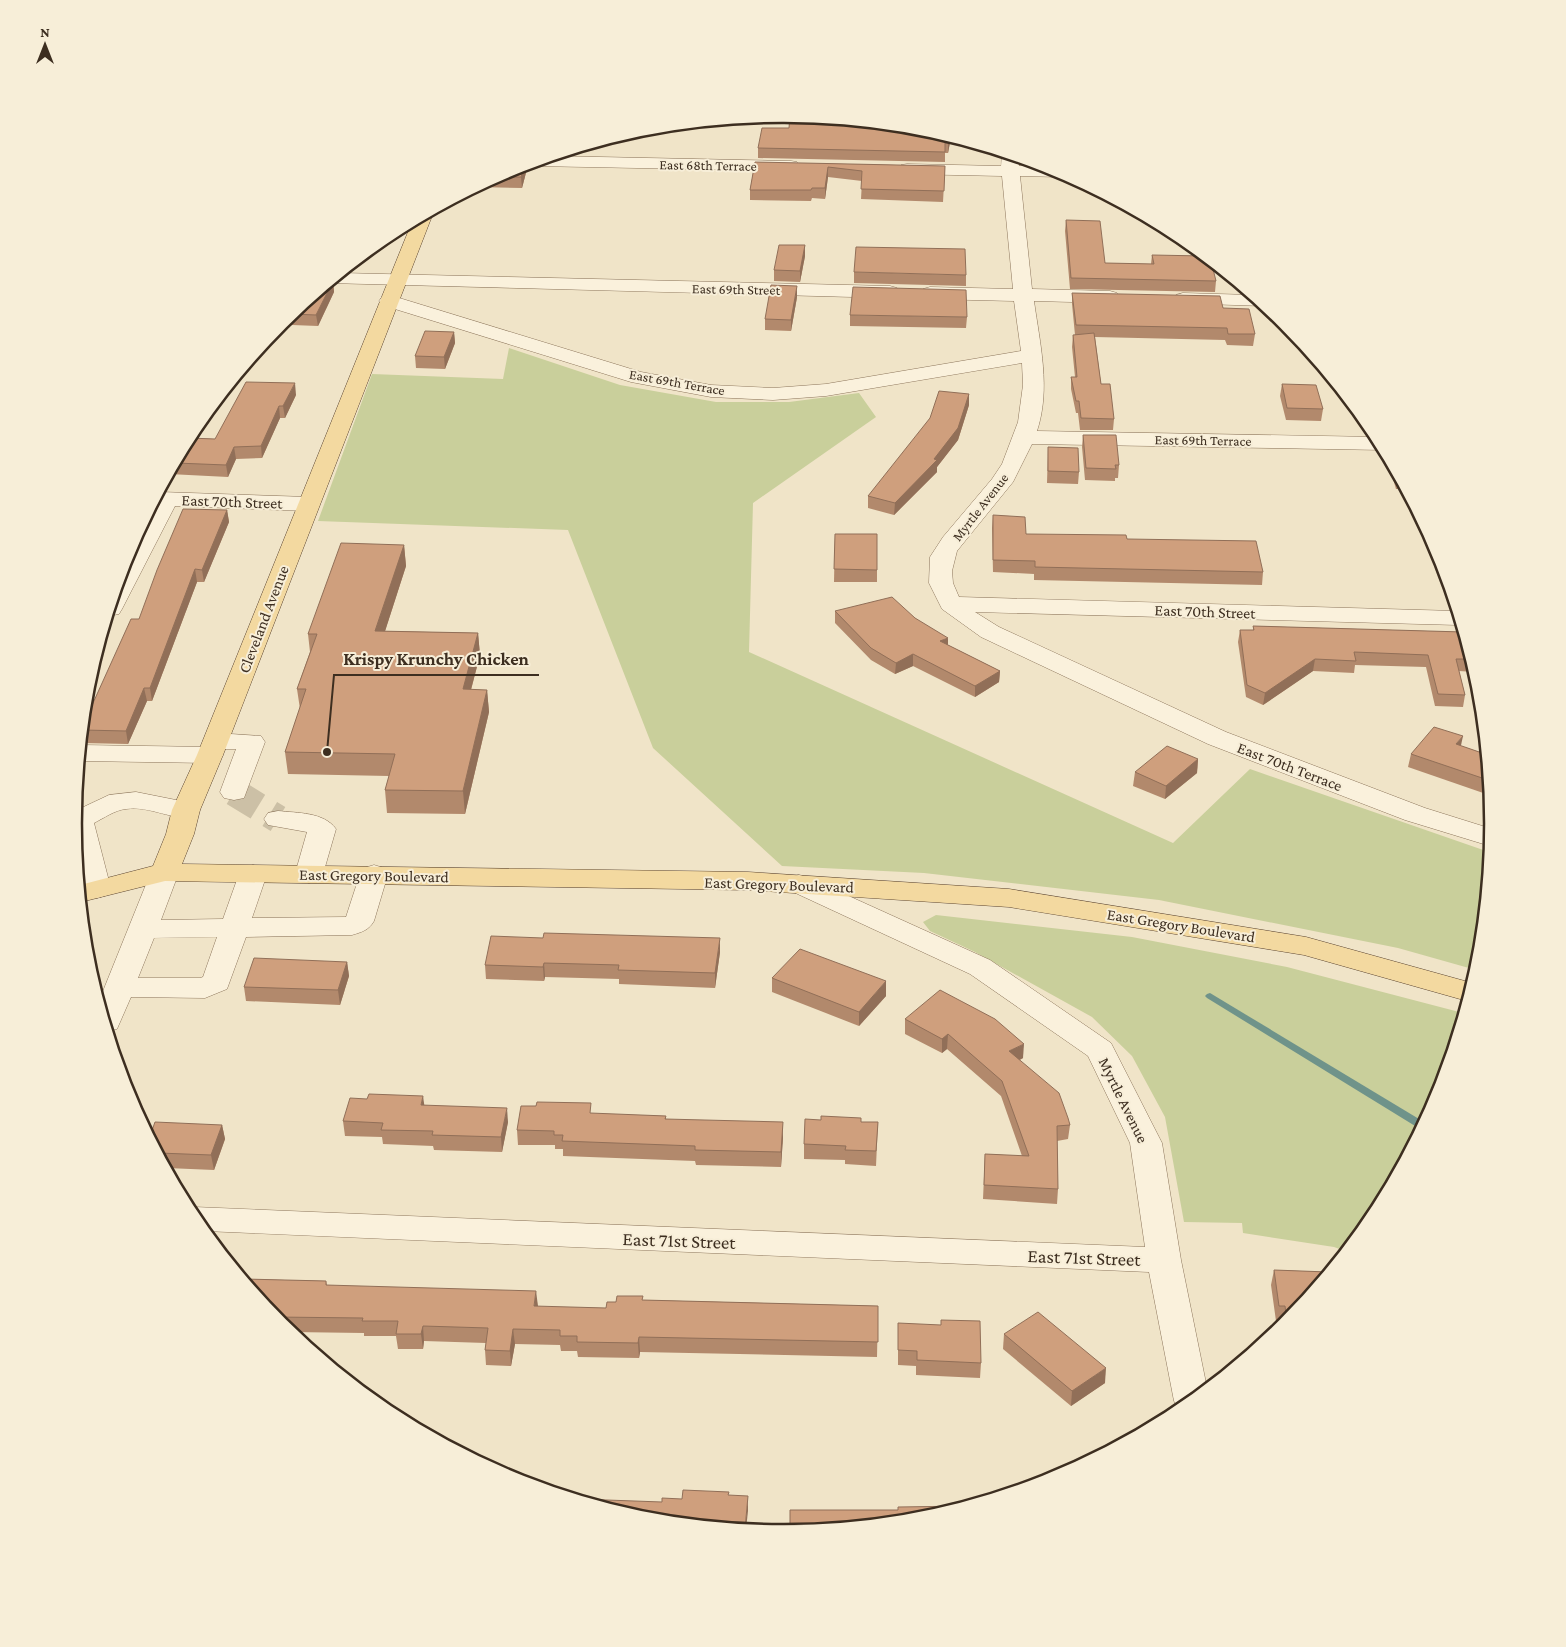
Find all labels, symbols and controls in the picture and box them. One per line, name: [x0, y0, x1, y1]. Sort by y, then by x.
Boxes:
north arrow: [20, 20, 70, 70]
text: N: [40, 24, 50, 40]
street label: East 68th Terrace: [659, 156, 757, 174]
street label: East 69th Street: [692, 280, 781, 298]
street label: East 69th Terrace: [628, 366, 726, 398]
street label: East 69th Terrace: [1154, 431, 1252, 449]
street label: Myrtle Avenue: [949, 470, 1011, 544]
street label: East 70th Street: [181, 491, 284, 512]
street label: Cleveland Avenue: [235, 563, 292, 675]
street label: East 70th Street: [1154, 601, 1257, 622]
callout: Krispy Krunchy Chicken: [334, 642, 539, 675]
text: Krispy Krunchy Chicken: [343, 649, 529, 669]
street label: East 70th Terrace: [1235, 739, 1345, 794]
street label: East Gregory Boulevard: [299, 866, 450, 886]
street label: East Gregory Boulevard: [704, 873, 855, 897]
street label: East Gregory Boulevard: [1106, 905, 1257, 947]
street label: Myrtle Avenue: [1095, 1055, 1152, 1146]
street label: East 71st Street: [622, 1228, 737, 1253]
street label: East 71st Street: [1027, 1245, 1142, 1270]

